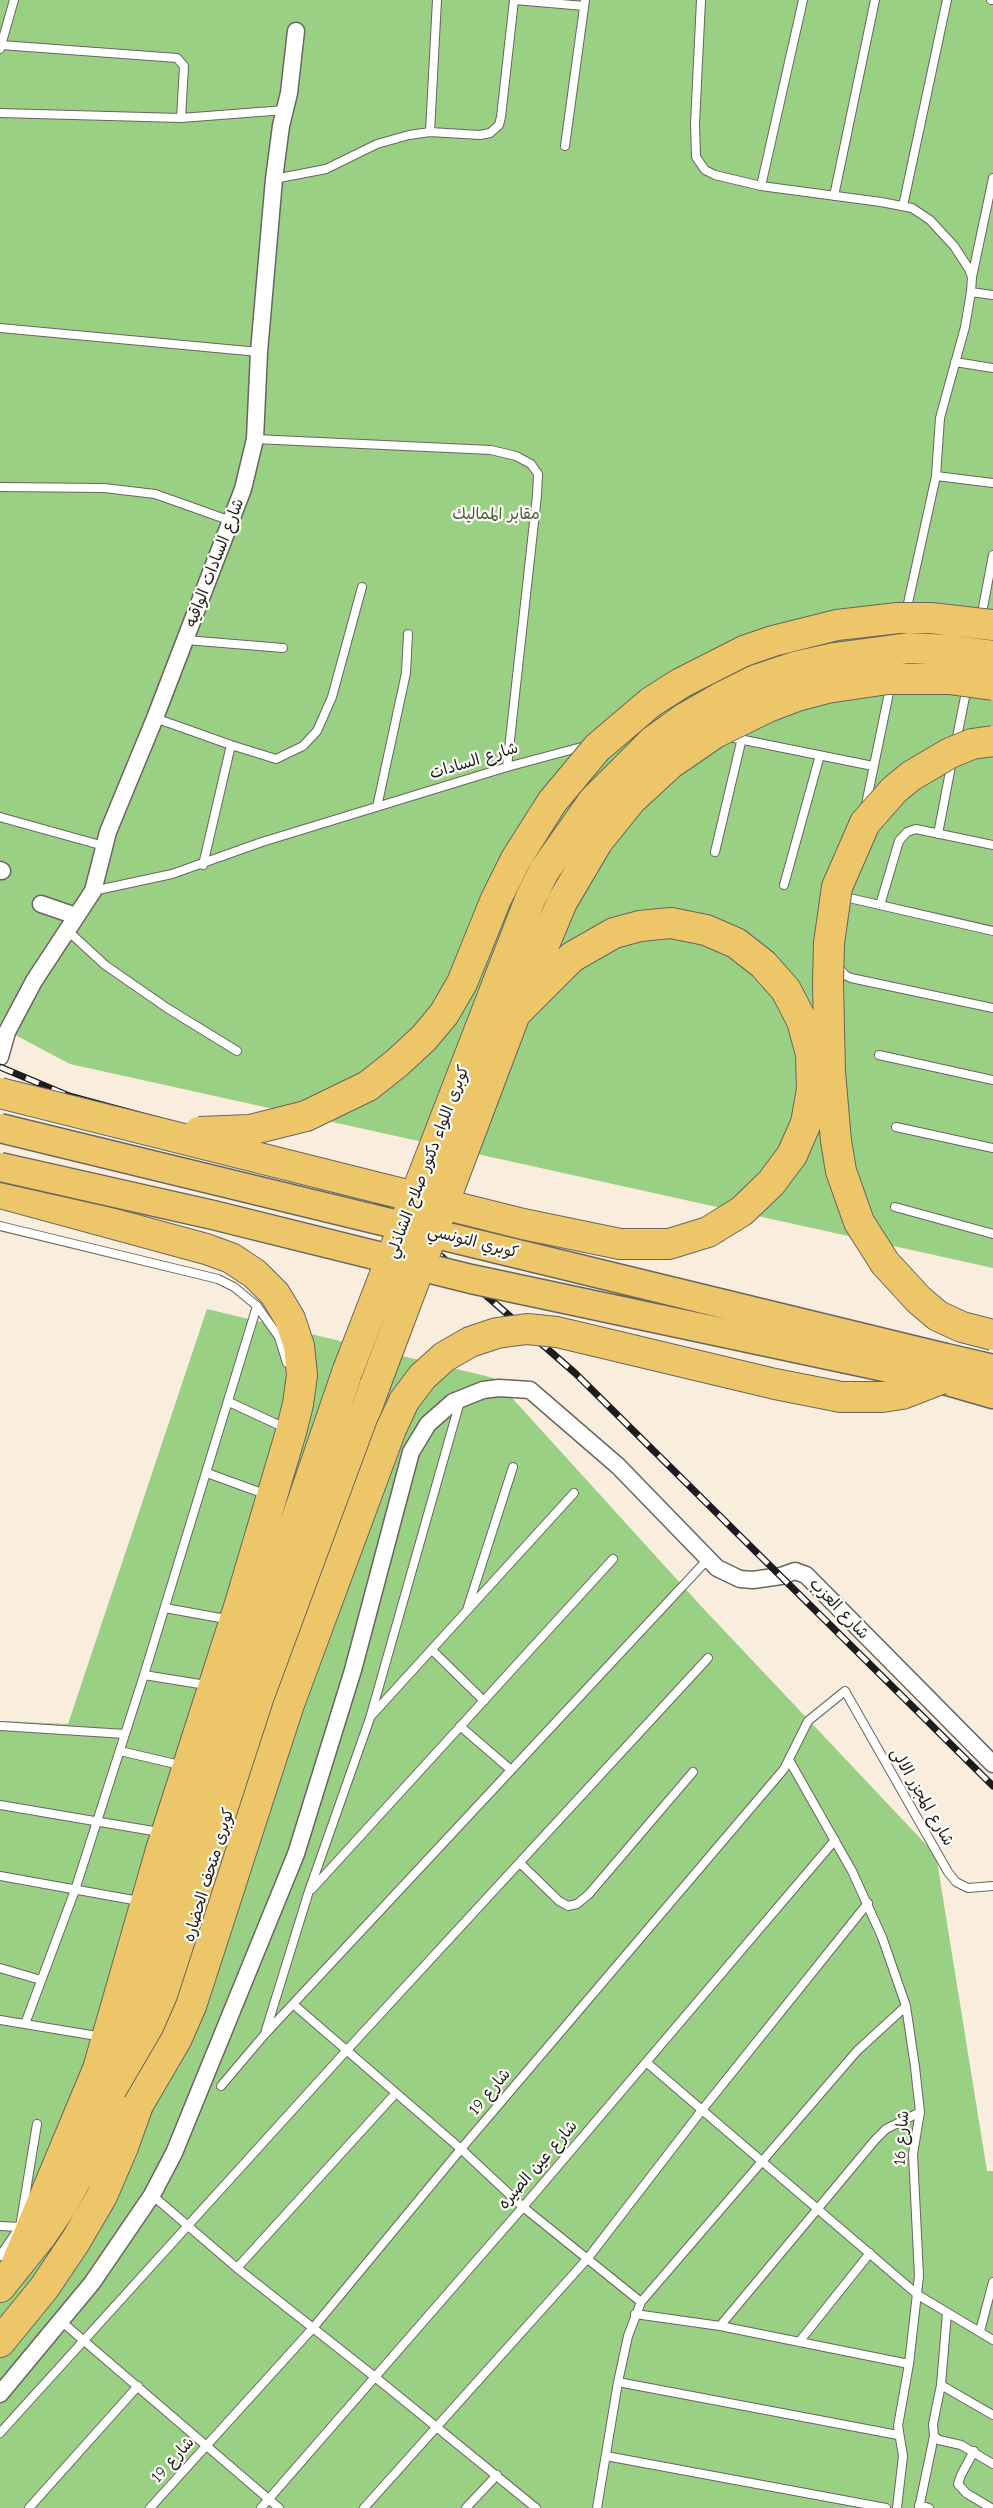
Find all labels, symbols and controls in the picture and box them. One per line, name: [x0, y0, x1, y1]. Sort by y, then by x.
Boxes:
street label: شارع السادات الواقيه: [182, 496, 248, 630]
park label: مقابر المماليك: [452, 504, 540, 524]
street label: شارع السادات: [427, 738, 521, 784]
street label: كوبرى اللواء دكتور صلاح الشاذلي: [382, 1063, 474, 1261]
street label: كوبري التونسي: [426, 1221, 520, 1263]
street label: شارع العزب: [805, 1574, 873, 1644]
street label: شارع المجزر الالى: [886, 1744, 958, 1850]
street label: كوبرى متحف الحضاره: [179, 1806, 239, 1944]
street label: شارع 19: [465, 2065, 515, 2119]
street label: شارع 16: [891, 2110, 913, 2166]
street label: شارع عين الصيره: [494, 2117, 582, 2213]
street label: شارع 19: [148, 2433, 198, 2487]

